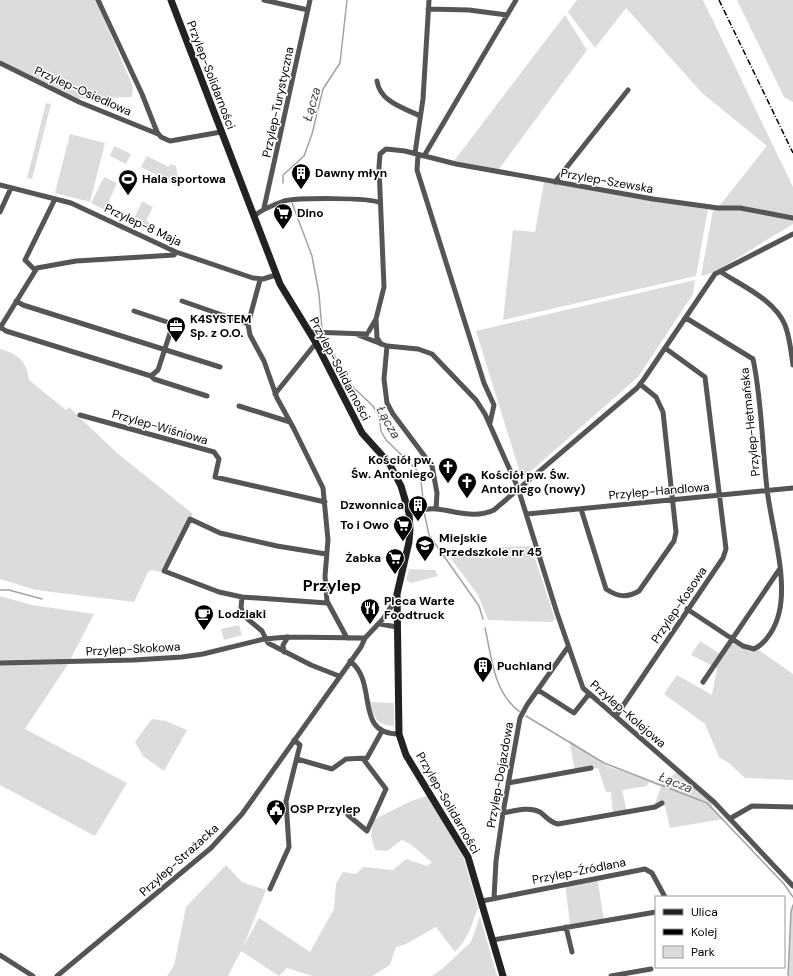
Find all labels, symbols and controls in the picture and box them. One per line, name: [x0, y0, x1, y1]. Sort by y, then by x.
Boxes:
street label: Przylep-Solidarności: [183, 18, 239, 132]
street label: Przylep-Turystyczna: [258, 45, 298, 159]
street label: Przylep-Osiedlowa: [32, 62, 134, 120]
water label: Łącza: [298, 85, 324, 123]
building icon: Dawny młyn: [290, 162, 312, 190]
place label: Dawny młyn: [315, 165, 387, 181]
street label: Przylep-Szewska: [559, 165, 655, 197]
sports icon: Hala sportowa: [117, 168, 139, 196]
place label: Hala sportowa: [142, 171, 226, 187]
street label: Przylep-8 Maja: [102, 200, 184, 250]
supermarket icon: Dino: [272, 202, 294, 230]
place label: Dino: [297, 205, 324, 221]
place label: K4SYSTEM Sp. z O.O.: [190, 311, 251, 341]
street label: Przylep-Solidarności: [306, 314, 374, 424]
office icon: K4SYSTEM Sp. z O.O.: [165, 315, 187, 343]
street label: Przylep-Hetmańska: [736, 367, 764, 477]
water label: Łącza: [373, 403, 405, 442]
street label: Przylep-Wiśniowa: [110, 406, 210, 448]
place label: Kościół pw. Św. Antoniego: [351, 452, 434, 482]
church icon: Kościół pw. Św. Antoniego: [437, 456, 459, 484]
place label: Kościół pw. Św. Antoniego (nowy): [481, 467, 586, 497]
church icon: Kościół pw. Św. Antoniego (nowy): [456, 471, 478, 499]
street label: Przylep-Handlowa: [608, 479, 710, 503]
building icon: Dzwonnica: [407, 494, 429, 522]
place label: Dzwonnica: [340, 497, 404, 513]
supermarket icon: To i Owo: [392, 514, 414, 542]
place label: To i Owo: [340, 517, 389, 533]
place label: Miejskie Przedszkole nr 45: [439, 530, 542, 560]
school or university icon: Miejskie Przedszkole nr 45: [414, 534, 436, 562]
supermarket icon: Żabka: [384, 547, 406, 575]
place label: Żabka: [345, 550, 381, 566]
street label: Przylep-Kosowa: [647, 564, 711, 646]
district label: Przylep: [303, 575, 361, 596]
place label: Pieca Warte Foodtruck: [384, 593, 455, 623]
restaurant icon: Pieca Warte Foodtruck: [359, 597, 381, 625]
cafe icon: Lodziaki: [193, 603, 215, 631]
place label: Lodziaki: [218, 606, 266, 622]
street label: Przylep-Skokowa: [85, 639, 181, 659]
building icon: Puchland: [472, 655, 494, 683]
place label: Puchland: [497, 658, 552, 674]
street label: Przylep-Kolejowa: [587, 677, 669, 751]
street label: Przylep-Dojazdowa: [483, 721, 517, 829]
street label: Przylep-Solidarności: [412, 749, 484, 857]
water label: Łącza: [656, 768, 695, 797]
public building icon: OSP Przylep: [265, 798, 287, 826]
place label: OSP Przylep: [290, 801, 361, 817]
street label: Przylep-Strażacka: [136, 820, 222, 900]
street label: Przylep-Źródlana: [531, 854, 627, 888]
legend: [655, 896, 785, 968]
text: Ulica: [691, 904, 718, 920]
text: Kolej: [691, 924, 717, 940]
text: Park: [691, 944, 715, 960]

